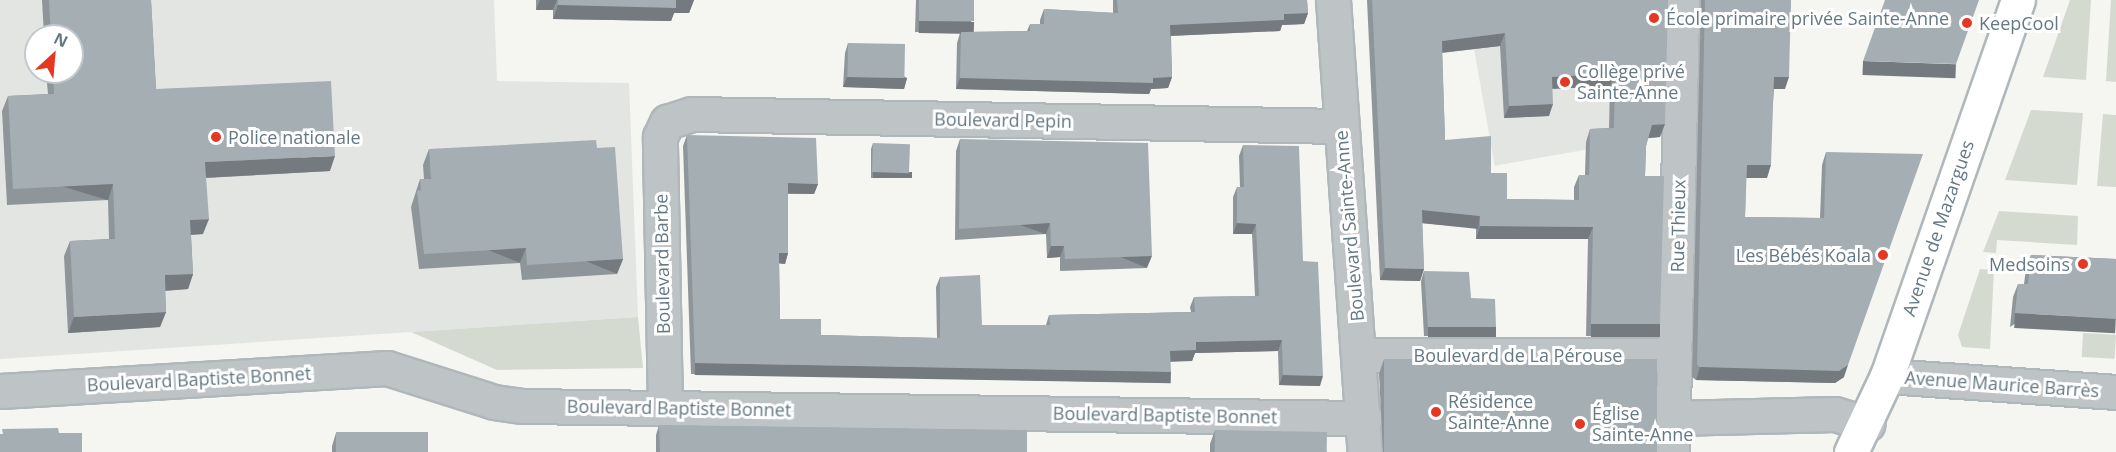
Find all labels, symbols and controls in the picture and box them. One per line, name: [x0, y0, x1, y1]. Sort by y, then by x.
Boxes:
place label: École primaire privée Sainte-Anne: [1666, 7, 1949, 29]
marker: École primaire privée Sainte-Anne: [1647, 11, 1661, 25]
place label: KeepCool: [1979, 12, 2059, 34]
marker: KeepCool: [1960, 16, 1974, 30]
north arrow: [24, 24, 84, 84]
text: N: [50, 27, 72, 52]
place label: Collège privé Sainte-Anne: [1577, 61, 1685, 104]
marker: Collège privé Sainte-Anne: [1558, 75, 1572, 89]
street label: Boulevard Pepin: [934, 108, 1072, 132]
place label: Police nationale: [228, 126, 361, 148]
marker: Police nationale: [209, 130, 223, 144]
street label: Boulevard Sainte-Anne: [1330, 130, 1368, 322]
street label: Avenue de Mazargues: [1898, 137, 1978, 319]
street label: Rue Thieux: [1666, 179, 1690, 273]
street label: Boulevard Barbe: [650, 194, 674, 334]
place label: Les Bébés Koala: [1736, 244, 1871, 266]
marker: Les Bébés Koala: [1876, 248, 1890, 262]
place label: Medsoins: [1989, 253, 2070, 275]
marker: Medsoins: [2074, 255, 2092, 273]
street label: Boulevard de La Pérouse: [1414, 344, 1622, 366]
street label: Boulevard Baptiste Bonnet: [86, 362, 312, 396]
street label: Avenue Maurice Barrès: [1904, 366, 2100, 402]
place label: Résidence Sainte-Anne: [1448, 391, 1549, 434]
street label: Boulevard Baptiste Bonnet: [567, 395, 791, 421]
street label: Boulevard Baptiste Bonnet: [1053, 402, 1277, 428]
place label: Église Sainte-Anne: [1592, 403, 1693, 446]
marker: Résidence Sainte-Anne: [1429, 405, 1443, 419]
marker: Église Sainte-Anne: [1573, 417, 1587, 431]

